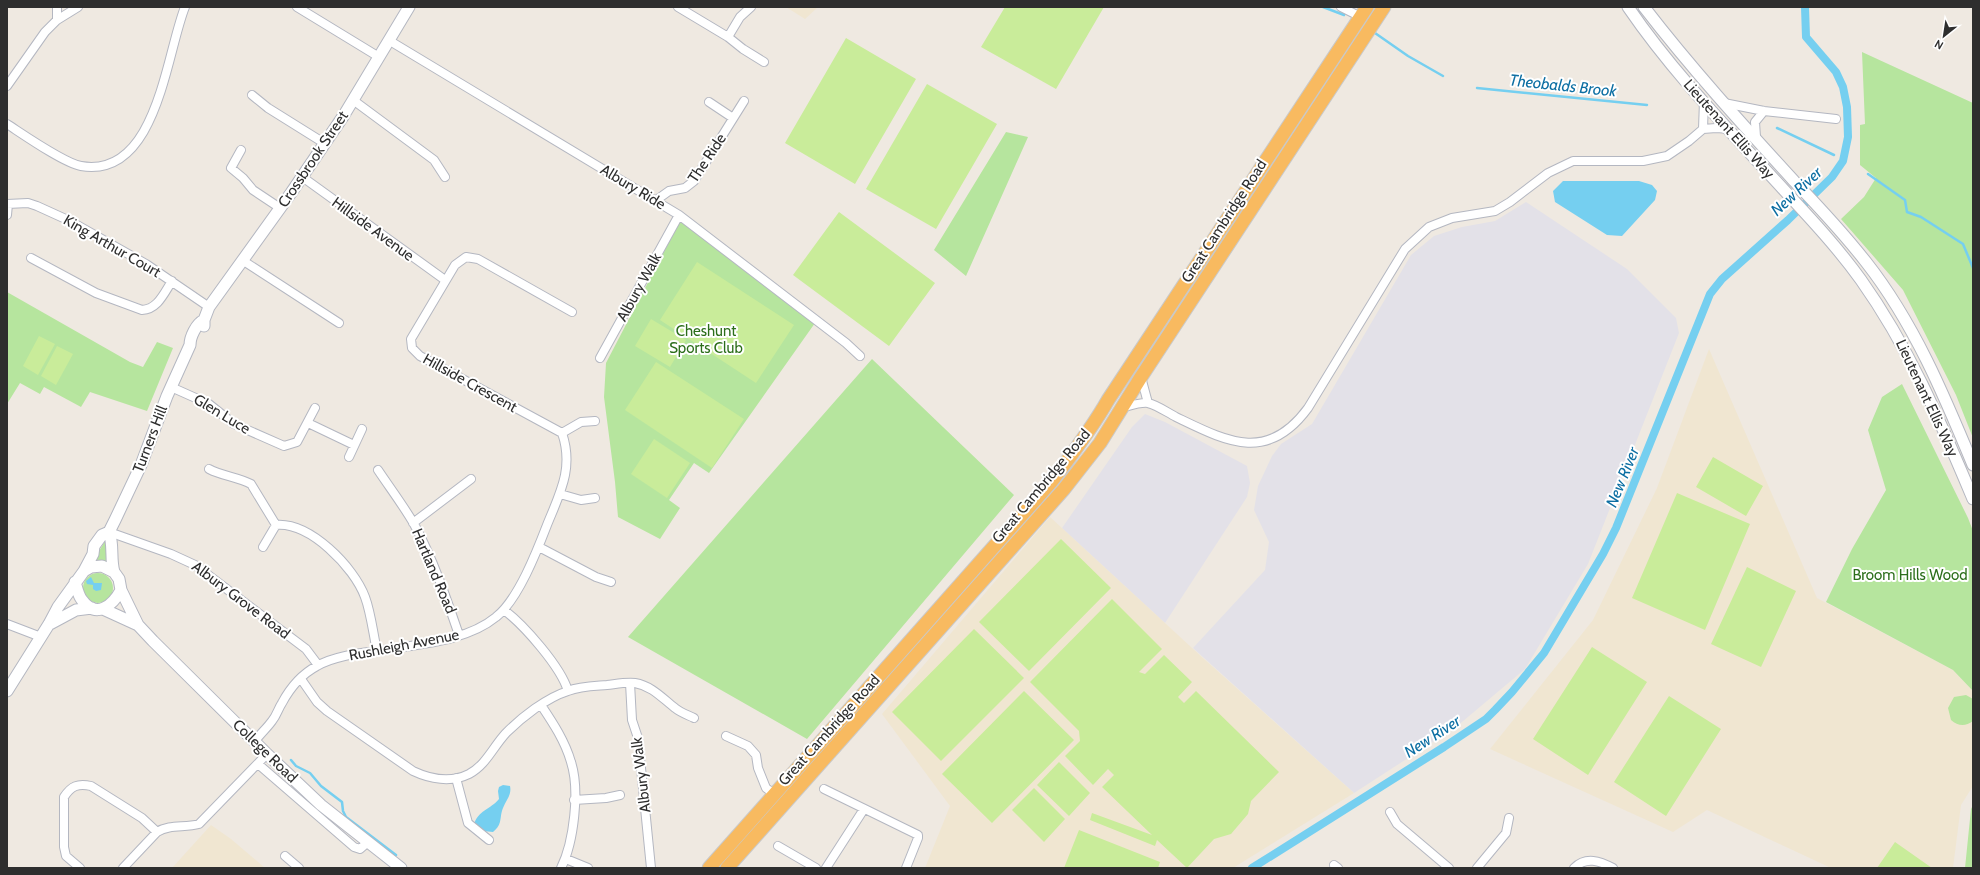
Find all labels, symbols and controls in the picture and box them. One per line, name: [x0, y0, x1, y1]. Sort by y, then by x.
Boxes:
north arrow: [1924, 16, 1964, 56]
text: N: [1932, 37, 1946, 53]
water label: Theobalds Brook: [1509, 70, 1618, 101]
street label: Lieutenant Ellis Way: [1680, 76, 1779, 183]
street label: Crossbrook Street: [274, 107, 352, 211]
street label: The Ride: [684, 130, 730, 186]
street label: Great Cambridge Road: [1178, 156, 1270, 286]
street label: Albury Ride: [597, 161, 669, 214]
water label: New River: [1767, 162, 1827, 220]
street label: Hillside Avenue: [328, 193, 418, 265]
street label: King Arthur Court: [60, 211, 164, 281]
street label: Albury Walk: [613, 249, 665, 324]
park label: Cheshunt Sports Club: [669, 322, 743, 357]
street label: Lieutenant Ellis Way: [1892, 336, 1962, 460]
street label: Hillside Crescent: [420, 350, 520, 416]
street label: Glen Luce: [191, 390, 254, 438]
street label: Turners Hill: [129, 402, 171, 475]
street label: Great Cambridge Road: [988, 425, 1094, 547]
water label: New River: [1602, 443, 1643, 510]
street label: Hartland Road: [408, 526, 460, 616]
street label: Albury Grove Road: [188, 557, 294, 643]
park label: Broom Hills Wood: [1852, 566, 1968, 584]
street label: Rushleigh Avenue: [347, 625, 461, 665]
street label: Great Cambridge Road: [774, 671, 884, 789]
water label: New River: [1401, 711, 1465, 762]
street label: College Road: [229, 716, 301, 786]
street label: Albury Walk: [627, 736, 655, 814]

